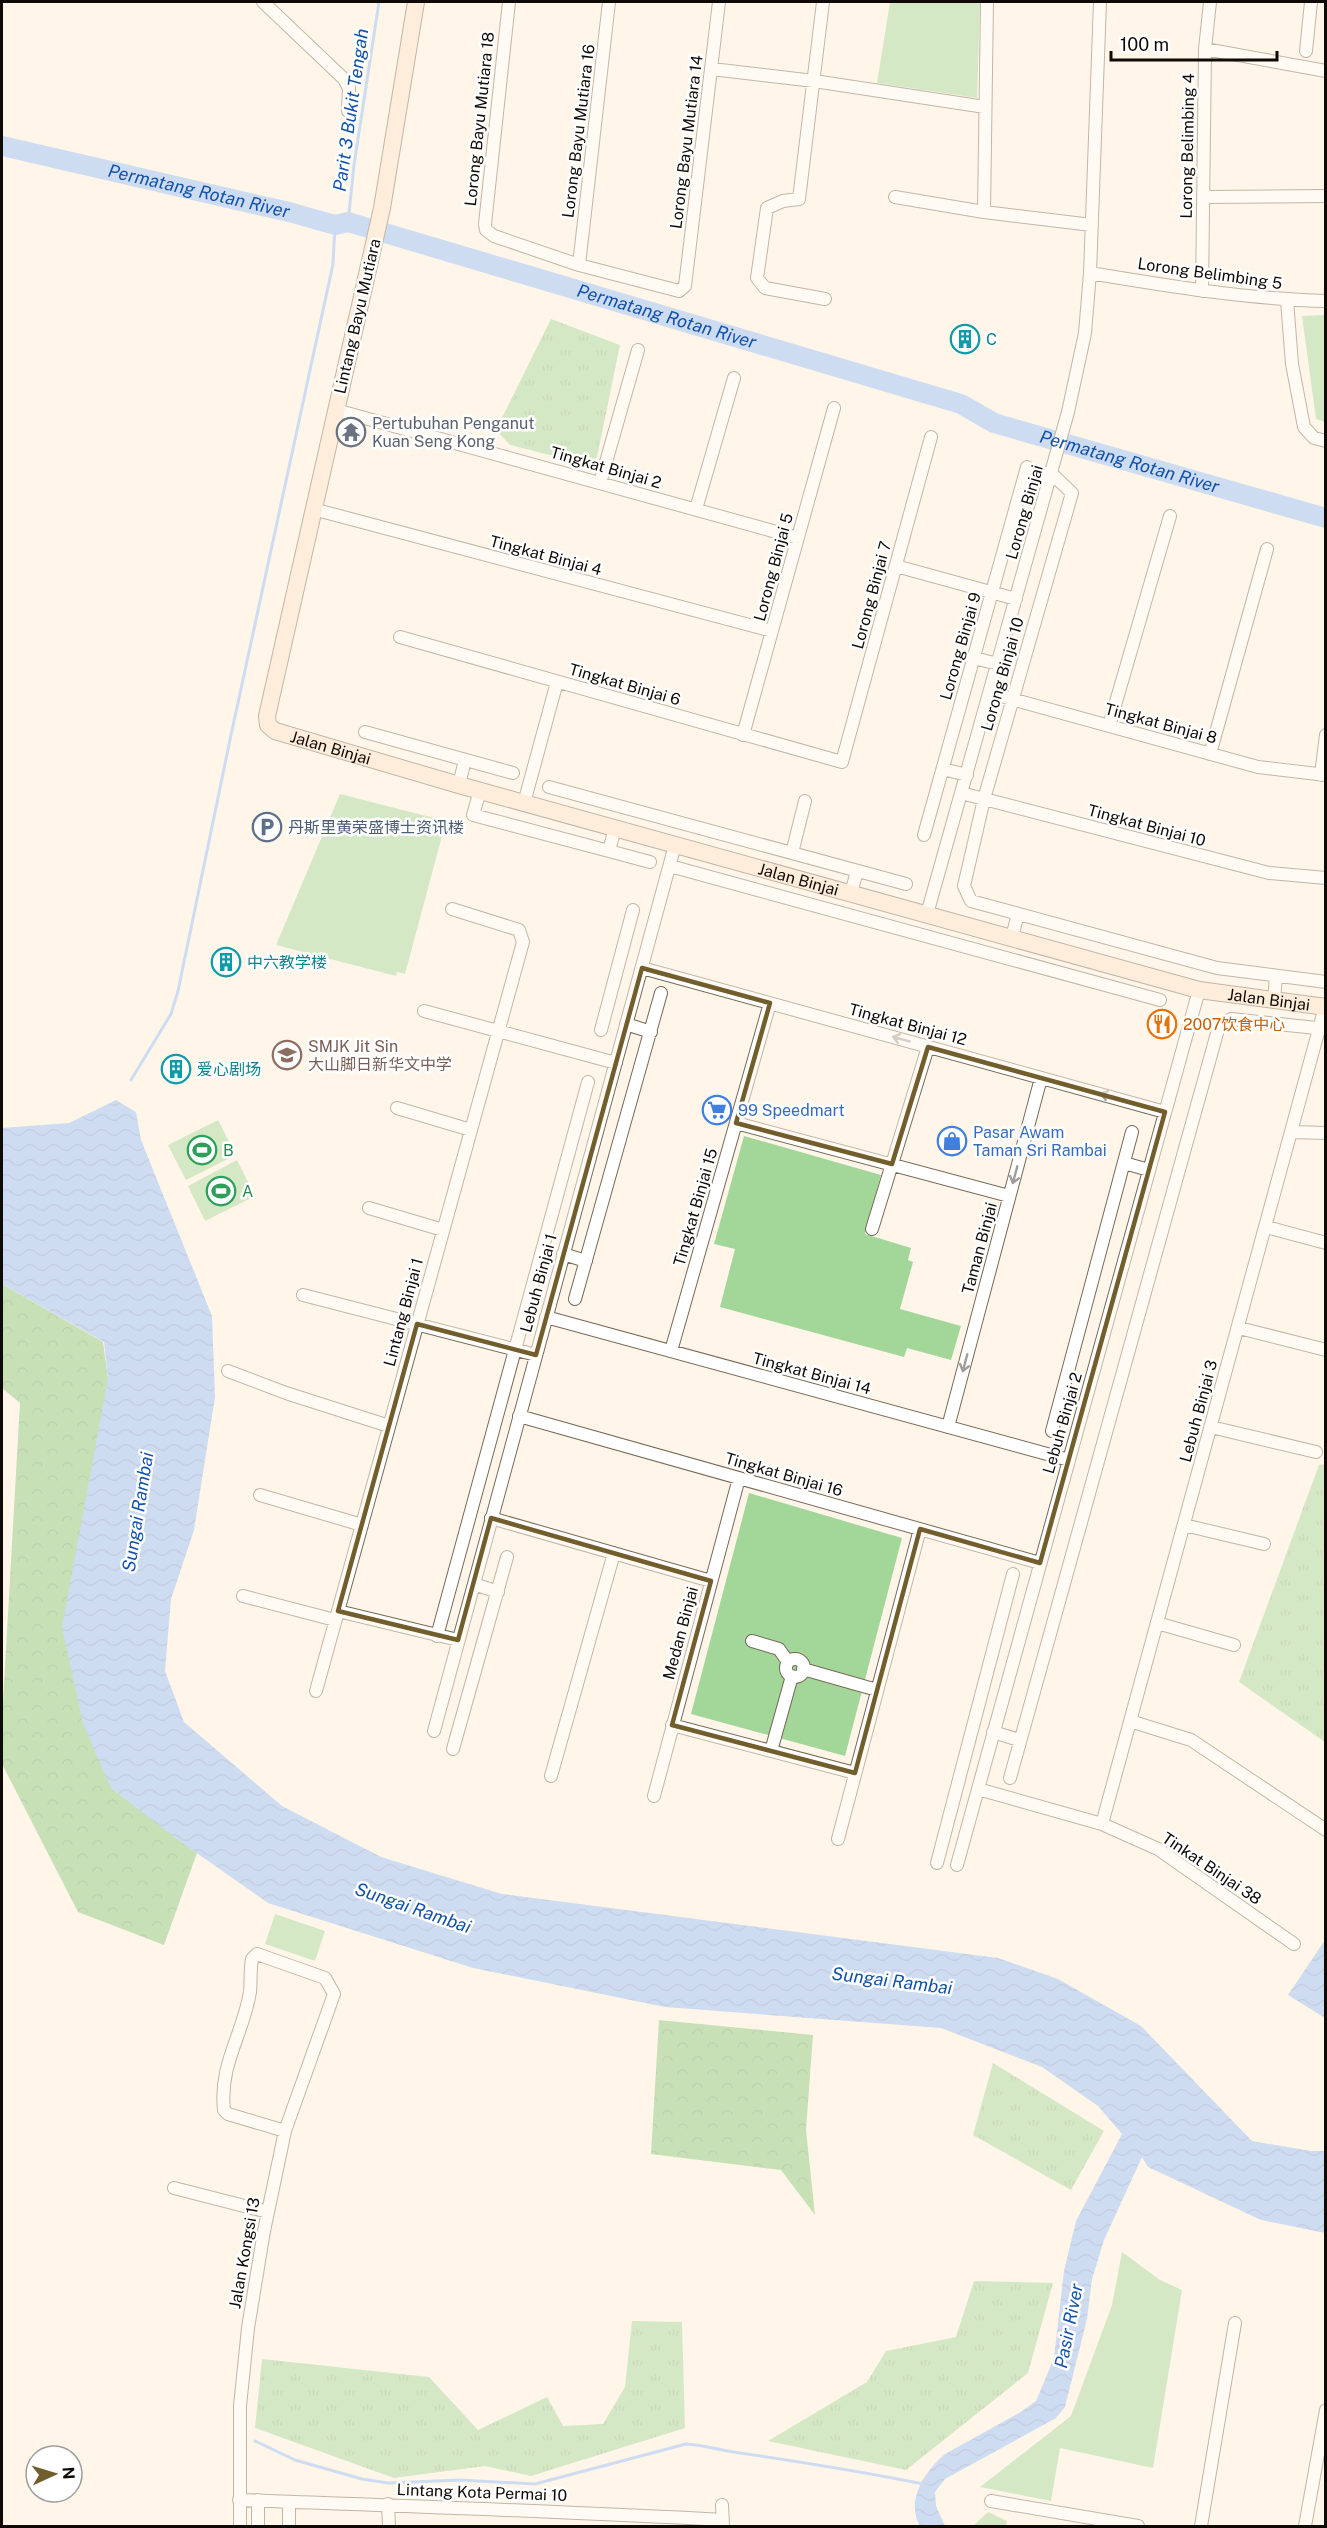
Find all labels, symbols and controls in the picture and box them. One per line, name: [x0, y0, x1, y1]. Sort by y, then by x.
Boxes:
scale bar: [1111, 24, 1278, 62]
water label: Parit 3 Bukit Tengah: [329, 27, 372, 193]
street label: Lorong Bayu Mutiara 18: [461, 31, 498, 207]
text: 100 m: [1120, 34, 1169, 55]
street label: Lorong Bayu Mutiara 16: [558, 43, 599, 219]
street label: Lorong Bayu Mutiara 14: [666, 54, 707, 230]
street label: Lorong Belimbing 4: [1177, 73, 1198, 219]
water label: Permatang Rotan River: [106, 160, 292, 222]
street label: Lintang Bayu Mutiara: [330, 237, 385, 396]
street label: Lorong Belimbing 5: [1136, 254, 1283, 293]
water label: Permatang Rotan River: [575, 280, 759, 353]
building icon: C: [949, 323, 981, 355]
place label: C: [986, 330, 997, 349]
place label: Pertubuhan Penganut Kuan Seng Kong: [372, 414, 534, 451]
temple icon: Pertubuhan Penganut Kuan Seng Kong: [335, 416, 367, 448]
water label: Permatang Rotan River: [1037, 426, 1222, 497]
street label: Tingkat Binjai 2: [548, 443, 664, 492]
street label: Lorong Binjai: [1002, 463, 1047, 562]
street label: Lorong Binjai 5: [750, 511, 797, 623]
street label: Tingkat Binjai 4: [488, 531, 604, 580]
street label: Lorong Binjai 7: [848, 539, 895, 651]
street label: Lorong Binjai 9: [936, 590, 985, 702]
street label: Lorong Binjai 10: [977, 615, 1028, 733]
street label: Tingkat Binjai 6: [567, 659, 683, 709]
street label: Tingkat Binjai 8: [1103, 699, 1219, 748]
street label: Jalan Binjai: [288, 727, 373, 769]
street label: Tingkat Binjai 10: [1086, 801, 1208, 850]
parking icon: 丹斯里黄荣盛博士资讯楼: [251, 811, 283, 843]
place label: 丹斯里黄荣盛博士资讯楼: [288, 818, 464, 837]
street label: Jalan Binjai: [756, 859, 841, 900]
building icon: 中六教学楼: [210, 946, 242, 978]
place label: 中六教学楼: [247, 953, 327, 972]
street label: Jalan Binjai: [1226, 985, 1311, 1015]
street label: Tingkat Binjai 12: [847, 1000, 969, 1049]
restaurant icon: 2007饮食中心: [1146, 1008, 1178, 1040]
place label: 2007饮食中心: [1183, 1015, 1285, 1034]
one-way arrow: [891, 1033, 910, 1044]
place label: SMJK Jit Sin 大山脚日新华文中学: [308, 1037, 452, 1074]
school or university icon: SMJK Jit Sin 大山脚日新华文中学: [271, 1039, 303, 1071]
building icon: 爱心剧场: [160, 1053, 192, 1085]
place label: 爱心剧场: [197, 1060, 261, 1079]
one-way arrow: [1100, 1090, 1119, 1102]
supermarket icon: 99 Speedmart: [701, 1094, 733, 1126]
place label: 99 Speedmart: [738, 1101, 845, 1120]
place label: Pasar Awam Taman Sri Rambai: [973, 1123, 1107, 1160]
shop icon: Pasar Awam Taman Sri Rambai: [936, 1125, 968, 1157]
sports icon: B: [186, 1134, 218, 1166]
place label: B: [223, 1141, 234, 1160]
street label: Tingkat Binjai 15: [670, 1146, 721, 1268]
one-way arrow: [1009, 1165, 1020, 1184]
sports icon: A: [205, 1175, 237, 1207]
place label: A: [242, 1182, 253, 1201]
street label: Taman Binjai: [958, 1200, 1001, 1296]
street label: Lebuh Binjai 1: [516, 1232, 561, 1335]
street label: Lintang Binjai 1: [380, 1256, 427, 1369]
street label: Tingkat Binjai 14: [751, 1349, 873, 1398]
one-way arrow: [959, 1353, 970, 1372]
street label: Lebuh Binjai 3: [1176, 1358, 1221, 1464]
street label: Lebuh Binjai 2: [1039, 1370, 1086, 1476]
street label: Tingkat Binjai 16: [723, 1449, 845, 1500]
water label: Sungai Rambai: [118, 1450, 157, 1573]
street label: Medan Binjai: [659, 1584, 702, 1682]
street label: Tinkat Binjai 38: [1159, 1828, 1265, 1909]
water label: Sungai Rambai: [352, 1878, 474, 1937]
water label: Sungai Rambai: [831, 1963, 954, 1998]
street label: Jalan Kongsi 13: [225, 2196, 264, 2310]
water label: Pasir River: [1050, 2282, 1087, 2370]
north arrow: [24, 2444, 84, 2504]
text: N: [59, 2466, 78, 2480]
street label: Lintang Kota Permai 10: [396, 2480, 568, 2505]

